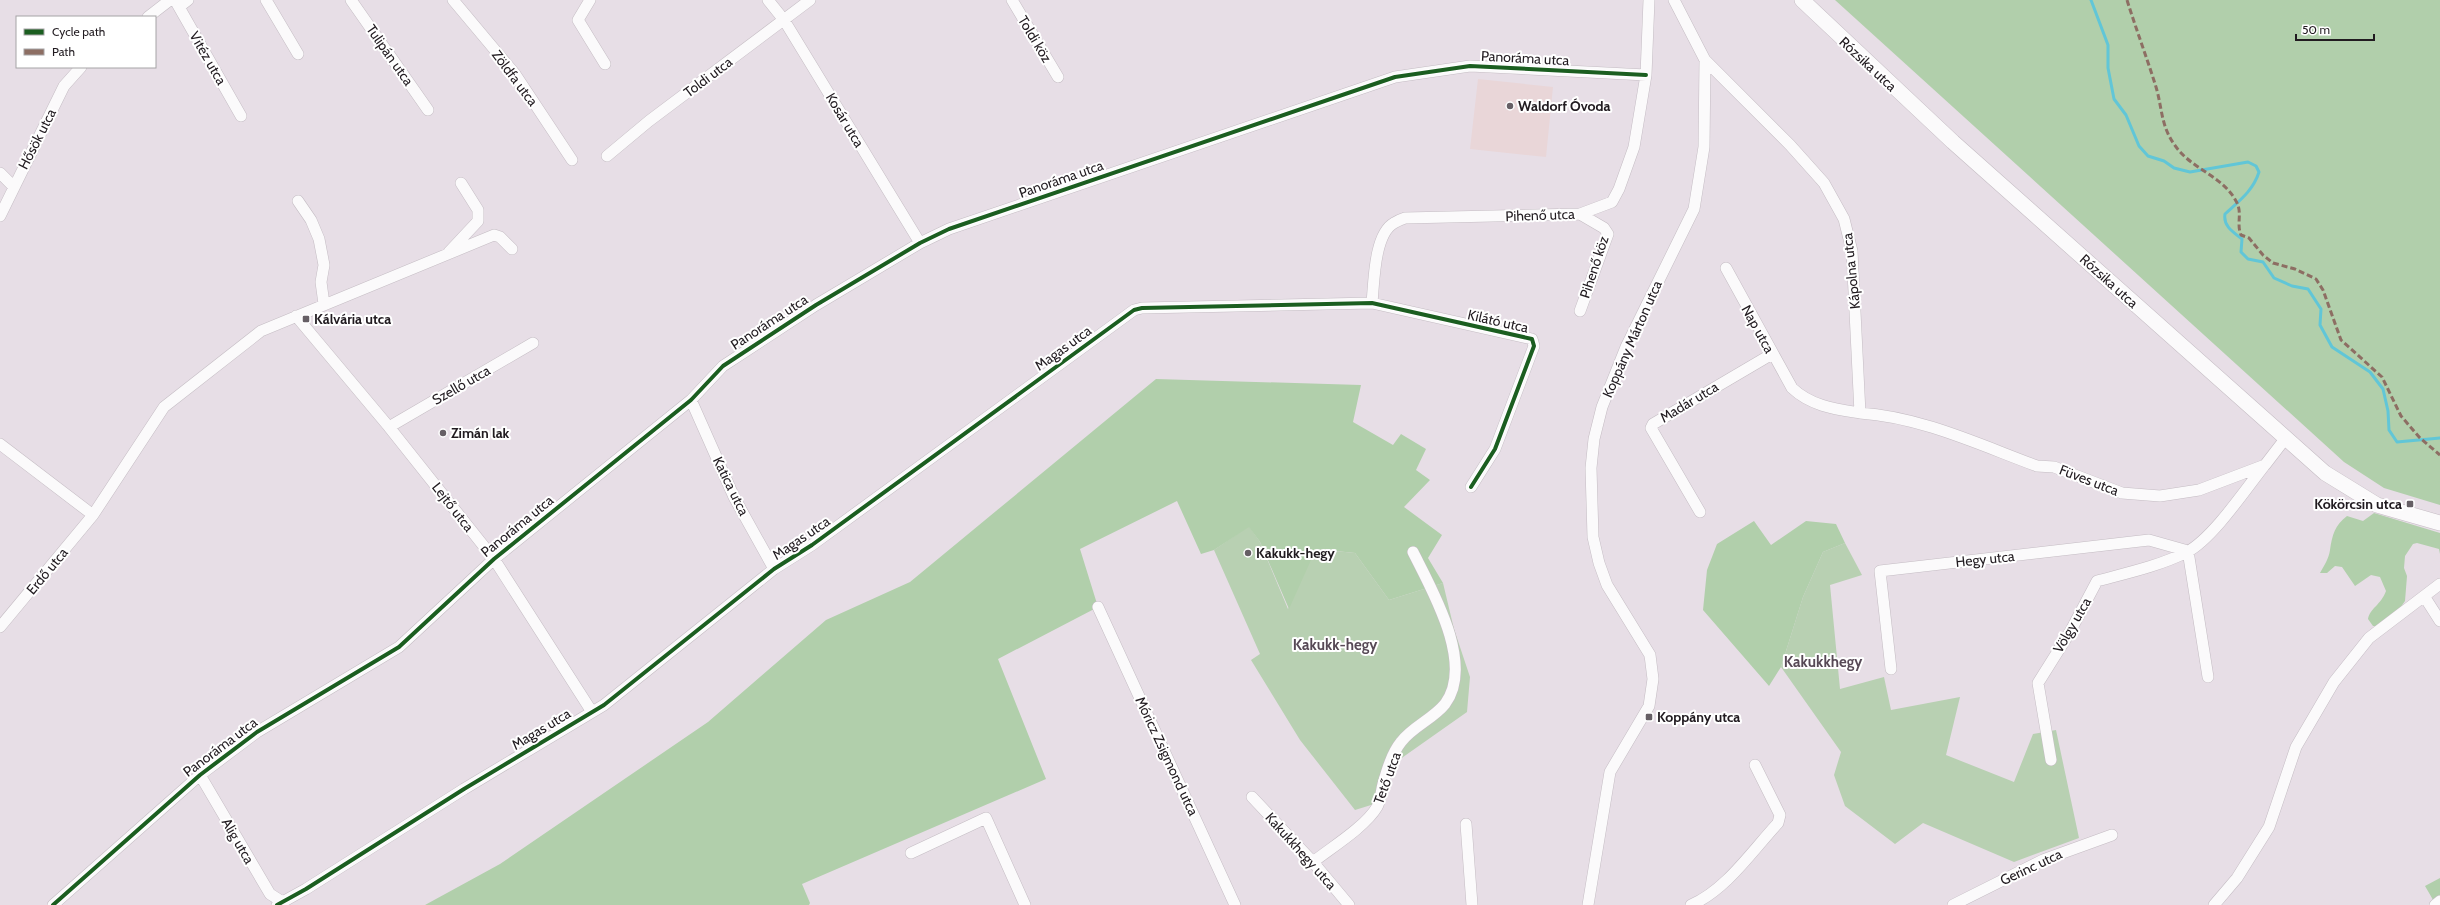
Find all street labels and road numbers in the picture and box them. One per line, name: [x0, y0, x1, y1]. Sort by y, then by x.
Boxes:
street label: Toldi köz: [1014, 12, 1056, 66]
street label: Tulipán utca: [362, 21, 418, 89]
street label: Vitéz utca: [186, 28, 231, 88]
street label: Rózsika utca: [1835, 33, 1901, 95]
street label: Zöldfa utca: [488, 46, 542, 110]
street label: Panoráma utca: [1480, 47, 1570, 69]
street label: Toldi utca: [680, 53, 736, 101]
street label: Kosár utca: [822, 90, 868, 151]
street label: Hősök utca: [14, 105, 60, 172]
street label: Panoráma utca: [1016, 156, 1106, 202]
street label: Pihenő utca: [1505, 205, 1575, 225]
street label: Kápolna utca: [1838, 232, 1864, 310]
street label: Pihenő köz: [1575, 233, 1613, 300]
street label: Rózsika utca: [2076, 250, 2142, 312]
street label: Koppány Márton utca: [1598, 277, 1666, 400]
street label: Panoráma utca: [727, 290, 811, 354]
street label: Nap utca: [1737, 302, 1779, 357]
street label: Kilátó utca: [1466, 305, 1530, 337]
street label: Magas utca: [1031, 321, 1095, 375]
street label: Szellő utca: [429, 361, 494, 409]
street label: Madár utca: [1656, 377, 1722, 426]
street label: Katica utca: [709, 454, 753, 519]
street label: Füves utca: [2057, 460, 2121, 500]
street label: Lejtő utca: [428, 479, 478, 535]
street label: Panoráma utca: [477, 491, 557, 561]
street label: Magas utca: [769, 512, 834, 564]
street label: Erdő utca: [22, 544, 72, 598]
street label: Hegy utca: [1955, 547, 2016, 571]
street label: Völgy utca: [2049, 594, 2095, 656]
street label: Móricz Zsigmond utca: [1131, 694, 1203, 819]
street label: Magas utca: [508, 704, 574, 754]
street label: Panoráma utca: [179, 713, 261, 781]
street label: Tető utca: [1369, 749, 1405, 807]
street label: Kakukkhegy utca: [1262, 809, 1341, 894]
street label: Alig utca: [218, 815, 258, 867]
street label: Gerinc utca: [1997, 845, 2065, 889]

